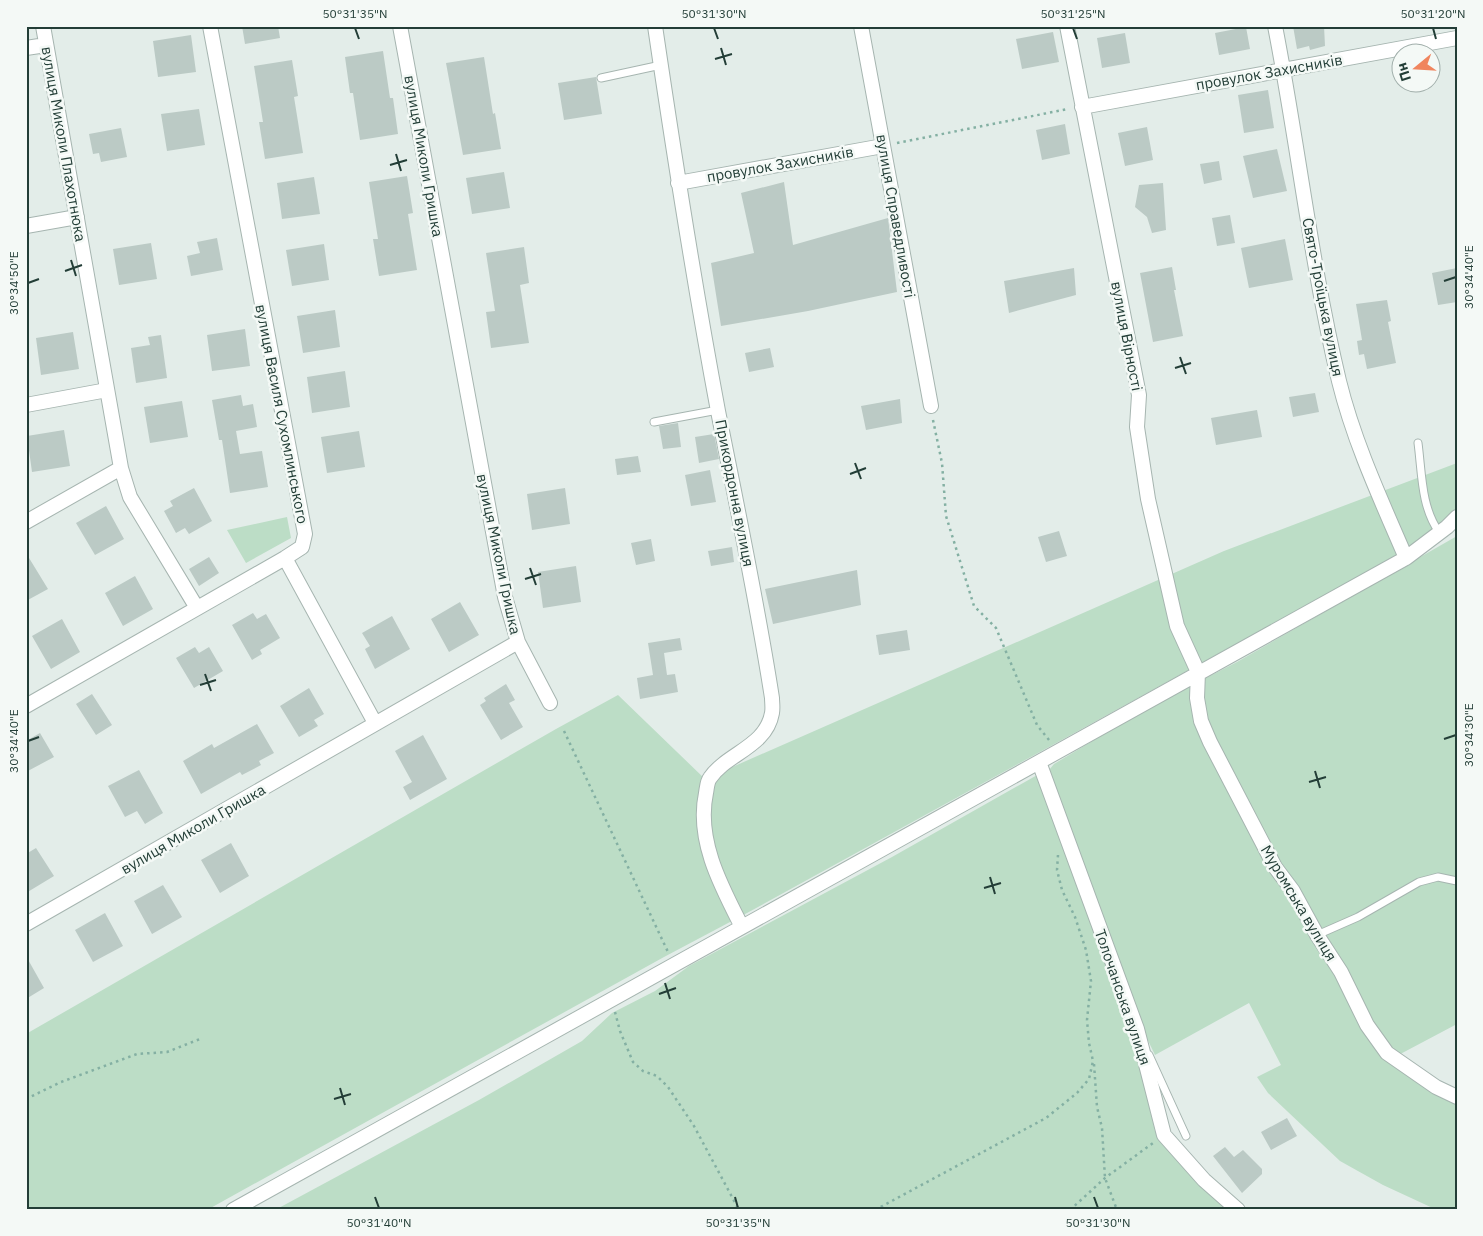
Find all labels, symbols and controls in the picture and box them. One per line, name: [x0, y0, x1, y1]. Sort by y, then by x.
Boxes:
text: 50°31'35"N: [322, 6, 388, 21]
text: 50°31'30"N: [681, 6, 747, 21]
text: 50°31'25"N: [1040, 6, 1106, 21]
text: 50°31'20"N: [1400, 6, 1466, 21]
north arrow: [1390, 42, 1440, 92]
street label: вулиця Миколи Плахотнюка: [37, 45, 91, 243]
street label: провулок Захисників: [1194, 50, 1344, 94]
text: Пн: [1392, 60, 1415, 84]
street label: вулиця Миколи Гришка: [400, 74, 448, 238]
street label: вулиця Справедливості: [872, 133, 920, 299]
street label: провулок Захисників: [705, 142, 855, 186]
street label: Свято-Троїцька вулиця: [1298, 216, 1348, 378]
text: 30°34'40"E: [1461, 245, 1476, 309]
text: 30°34'50"E: [6, 251, 21, 315]
street label: вулиця Вірності: [1107, 280, 1147, 392]
street label: вулиця Василя Сухомлинського: [251, 303, 313, 525]
street label: Прикордонна вулиця: [711, 418, 759, 568]
street label: вулиця Миколи Гришка: [473, 472, 525, 636]
text: 30°34'30"E: [1461, 703, 1476, 767]
text: 30°34'40"E: [6, 709, 21, 773]
street label: вулиця Миколи Гришка: [117, 780, 269, 878]
street label: Муромська вулиця: [1257, 842, 1341, 964]
street label: Толочанська вулиця: [1091, 927, 1155, 1067]
text: 50°31'40"N: [346, 1215, 412, 1230]
text: 50°31'35"N: [705, 1215, 771, 1230]
text: 50°31'30"N: [1065, 1215, 1131, 1230]

